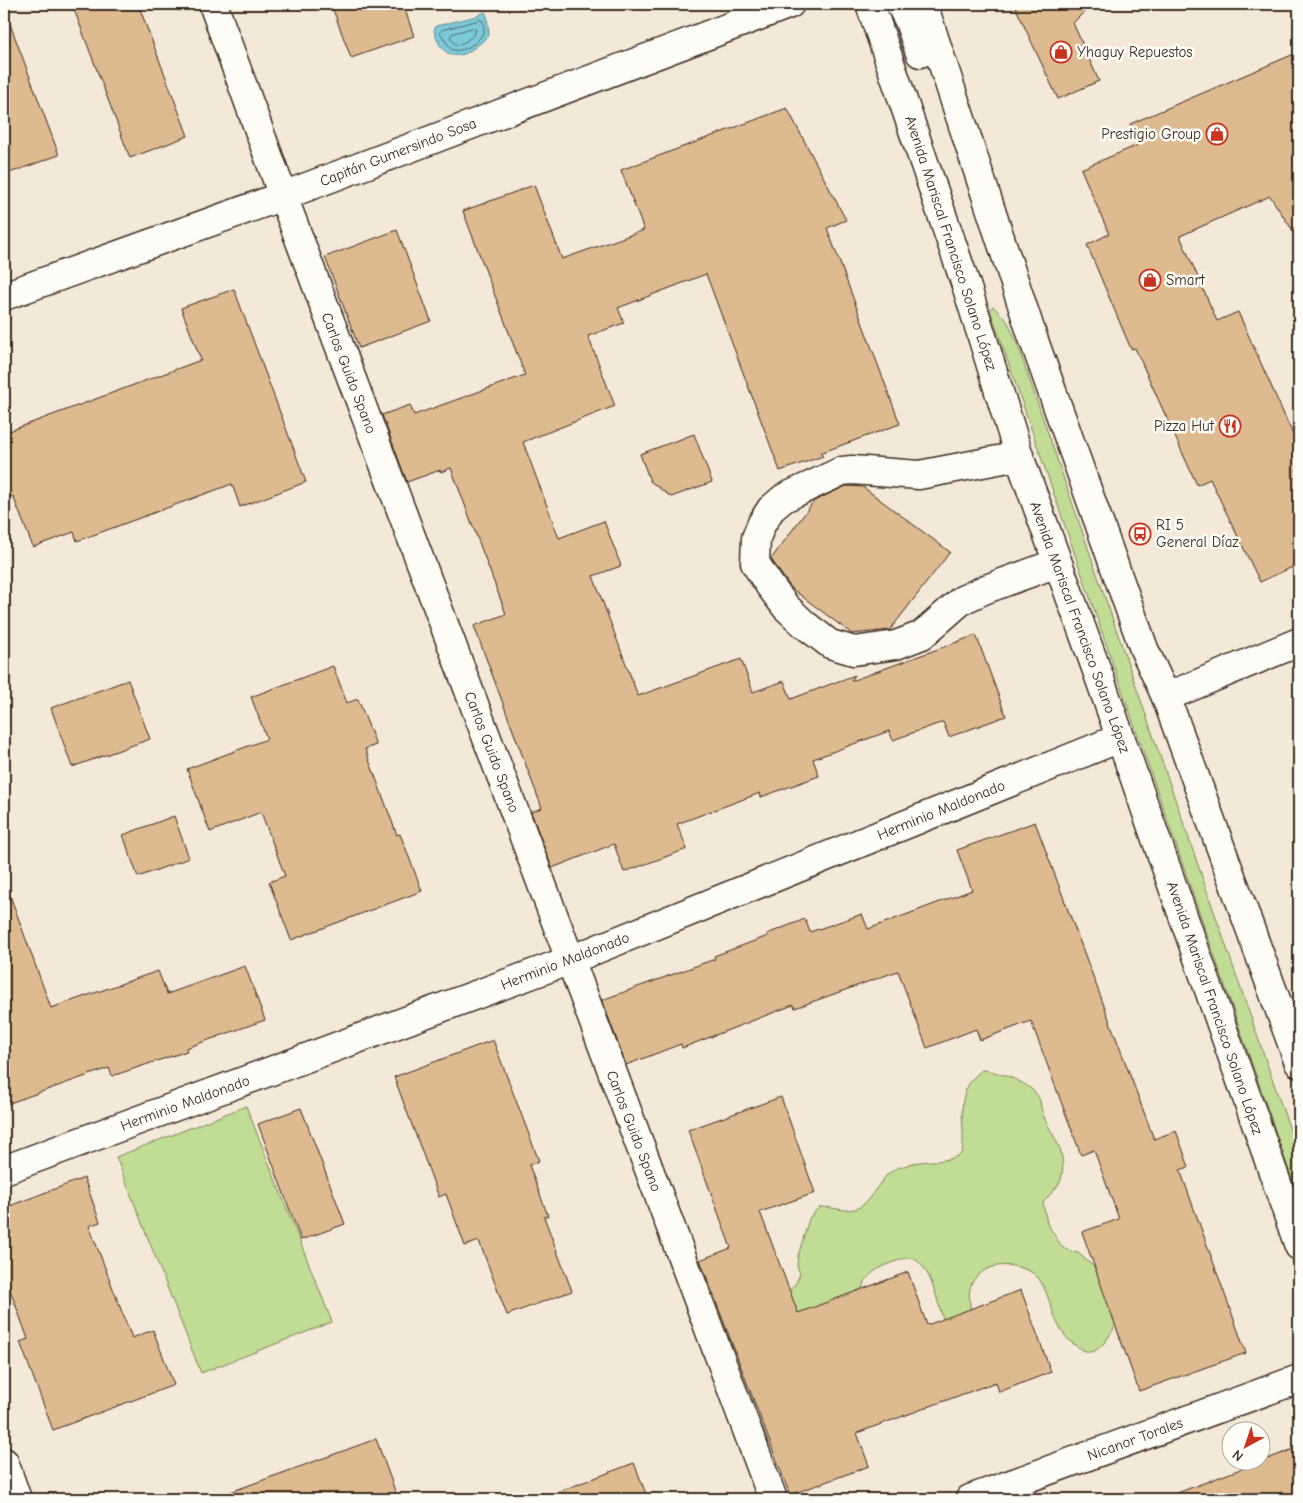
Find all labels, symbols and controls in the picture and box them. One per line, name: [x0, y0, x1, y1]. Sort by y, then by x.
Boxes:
shop icon: Yhaguy Repuestos: [1049, 40, 1073, 64]
place label: Yhaguy Repuestos: [1077, 43, 1193, 61]
street label: Avenida Mariscal Francisco Solano López: [901, 113, 1001, 373]
street label: Capitán Gumersindo Sosa: [317, 114, 479, 190]
shop icon: Prestigio Group: [1205, 122, 1229, 146]
place label: Prestigio Group: [1101, 125, 1201, 143]
shop icon: Smart: [1138, 268, 1162, 292]
place label: Smart: [1166, 271, 1205, 289]
street label: Carlos Guido Spano: [318, 310, 380, 436]
restaurant icon: Pizza Hut: [1218, 414, 1242, 438]
place label: Pizza Hut: [1154, 417, 1215, 435]
street label: Avenida Mariscal Francisco Solano López: [1026, 499, 1134, 756]
place label: RI 5 General Díaz: [1156, 516, 1239, 551]
bus stop icon: RI 5 General Díaz: [1128, 522, 1152, 546]
street label: Carlos Guido Spano: [461, 689, 523, 815]
street label: Herminio Maldonado: [875, 776, 1008, 844]
street label: Avenida Mariscal Francisco Solano López: [1163, 879, 1267, 1137]
street label: Herminio Maldonado: [498, 928, 632, 994]
street label: Carlos Guido Spano: [603, 1068, 665, 1194]
street label: Herminio Maldonado: [118, 1071, 252, 1135]
street label: Nicanor Torales: [1085, 1413, 1185, 1465]
north arrow: [1220, 1420, 1270, 1470]
text: N: [1229, 1446, 1247, 1465]

